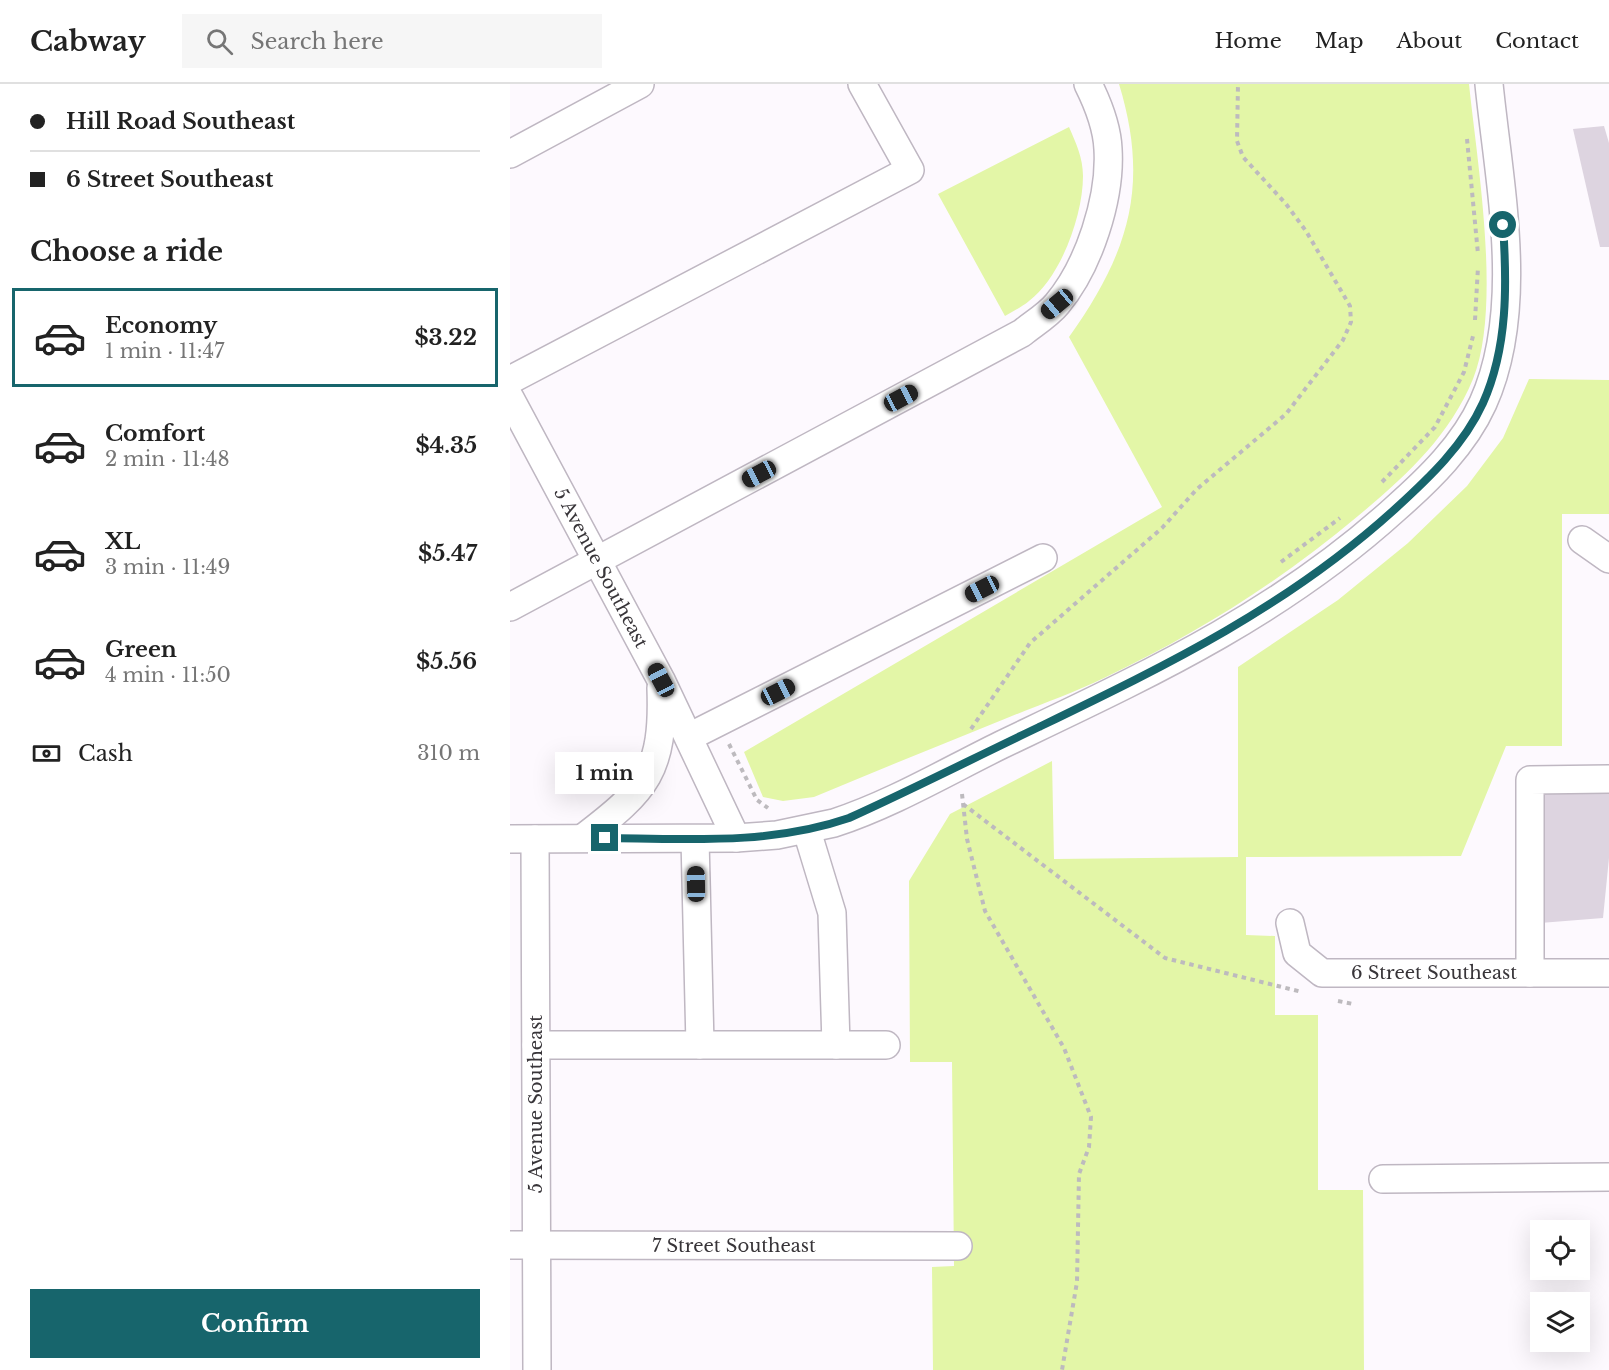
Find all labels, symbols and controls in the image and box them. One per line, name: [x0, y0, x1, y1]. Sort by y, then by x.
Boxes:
search box: [182, 14, 602, 68]
text: Cabway: [30, 24, 146, 59]
icon: search: [203, 25, 236, 58]
text: Search here: [251, 28, 384, 55]
text: Home: [1215, 28, 1282, 54]
text: Map: [1315, 28, 1363, 54]
text: About: [1396, 28, 1462, 54]
text: Contact: [1495, 28, 1579, 54]
text: Hill Road Southeast: [66, 108, 295, 135]
text: 6 Street Southeast: [66, 166, 273, 193]
route start: [1489, 211, 1516, 238]
text: Choose a ride: [30, 235, 223, 268]
car: [1037, 286, 1077, 322]
icon: car: [33, 311, 87, 365]
text: Economy: [105, 312, 217, 339]
text: $3.22: [414, 324, 477, 351]
text: 1 min · 11:47: [105, 339, 224, 363]
car: [881, 382, 921, 414]
icon: car: [33, 419, 87, 473]
text: Comfort: [105, 420, 205, 447]
text: $4.35: [415, 432, 477, 459]
text: 2 min · 11:48: [105, 447, 230, 471]
car: [739, 458, 779, 490]
street label: 5 Avenue Southeast: [549, 484, 653, 652]
icon: car: [33, 527, 87, 581]
text: XL: [105, 528, 140, 555]
text: $5.47: [418, 540, 477, 567]
text: 3 min · 11:49: [105, 555, 230, 579]
car: [962, 573, 1002, 605]
icon: car: [33, 635, 87, 689]
text: Green: [105, 636, 177, 663]
text: $5.56: [416, 648, 477, 675]
car: [645, 660, 677, 700]
text: 4 min · 11:50: [105, 663, 231, 687]
car: [758, 676, 798, 708]
icon: cash: [30, 737, 63, 770]
text: Cash: [78, 740, 133, 767]
text: 310 m: [417, 741, 480, 765]
callout: 1 min: [556, 751, 654, 793]
text: 1 min: [576, 761, 633, 785]
route end: [591, 824, 618, 851]
car: [687, 866, 705, 902]
street label: 6 Street Southeast: [1351, 962, 1517, 984]
street label: 5 Avenue Southeast: [525, 1015, 547, 1193]
map controls: [1530, 1220, 1590, 1352]
button: locate: [1530, 1220, 1590, 1280]
street label: 7 Street Southeast: [652, 1235, 816, 1257]
button: Confirm: [30, 1289, 480, 1358]
button: layers: [1530, 1292, 1590, 1352]

